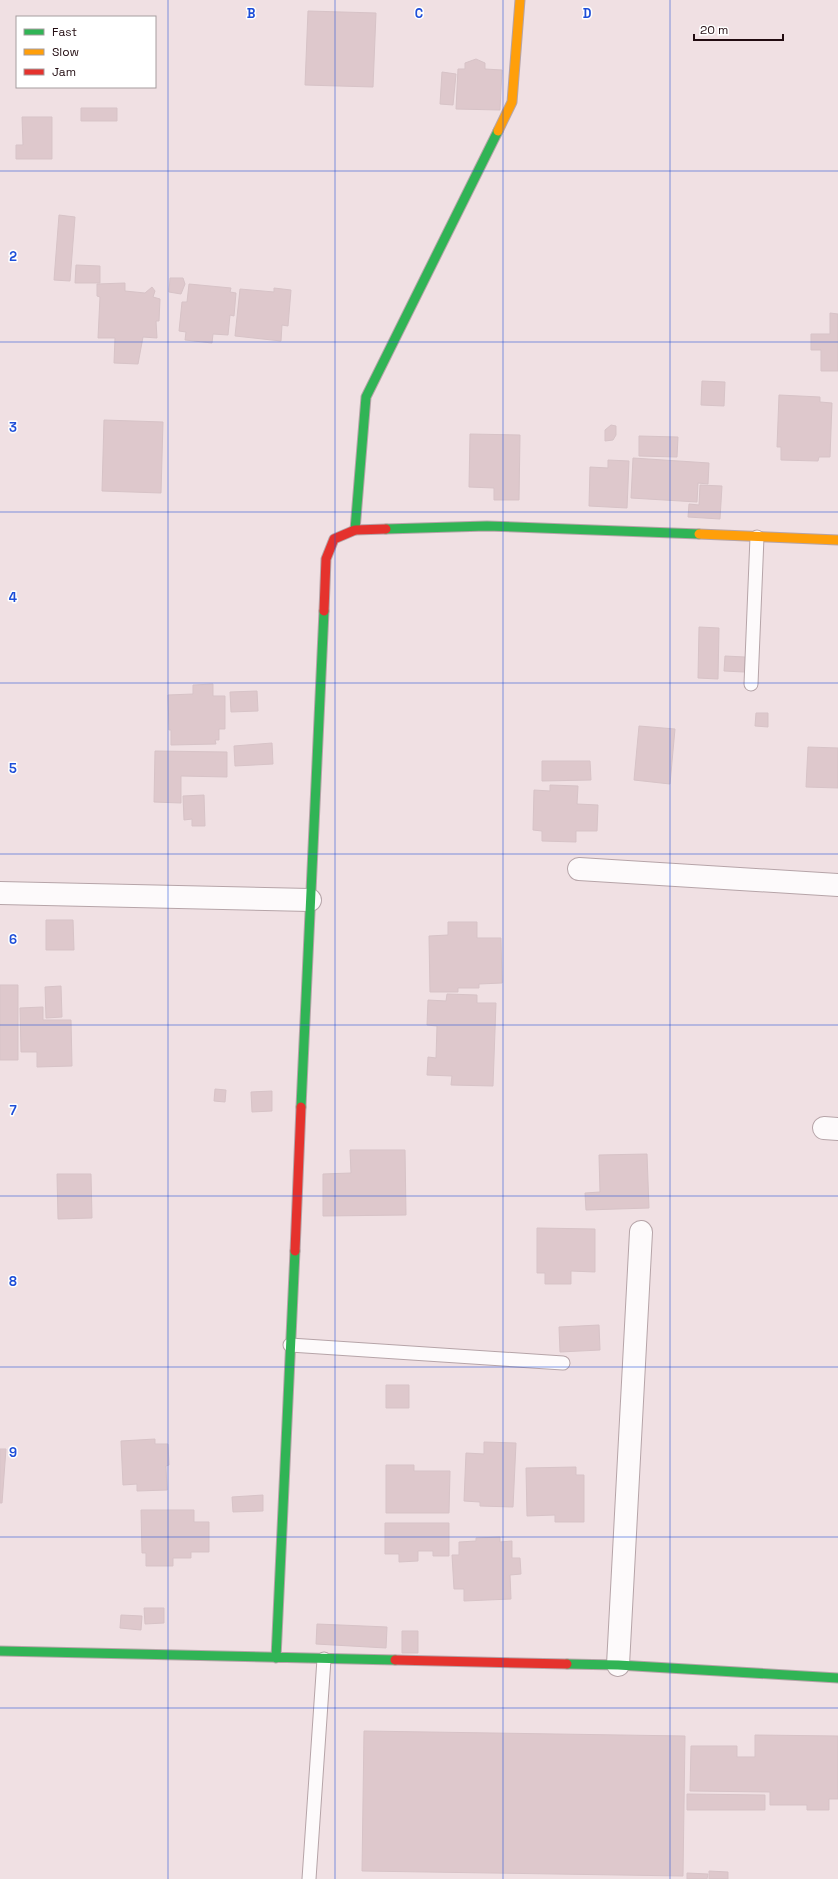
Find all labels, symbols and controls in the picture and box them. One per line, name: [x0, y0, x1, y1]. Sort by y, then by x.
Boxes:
text: B: [247, 5, 256, 22]
text: C: [415, 5, 423, 22]
text: D: [583, 5, 592, 22]
legend: [16, 16, 156, 88]
scale bar: [694, 16, 783, 42]
text: 20 m: [700, 22, 728, 38]
text: Fast: [52, 24, 77, 40]
text: Slow: [52, 44, 79, 60]
text: Jam: [52, 64, 76, 80]
text: 2: [9, 248, 17, 265]
text: 3: [9, 419, 17, 436]
text: 4: [9, 589, 17, 606]
text: 5: [9, 760, 17, 777]
text: 6: [9, 931, 17, 948]
text: 7: [9, 1102, 17, 1119]
text: 8: [9, 1273, 17, 1290]
text: 9: [9, 1444, 17, 1461]

